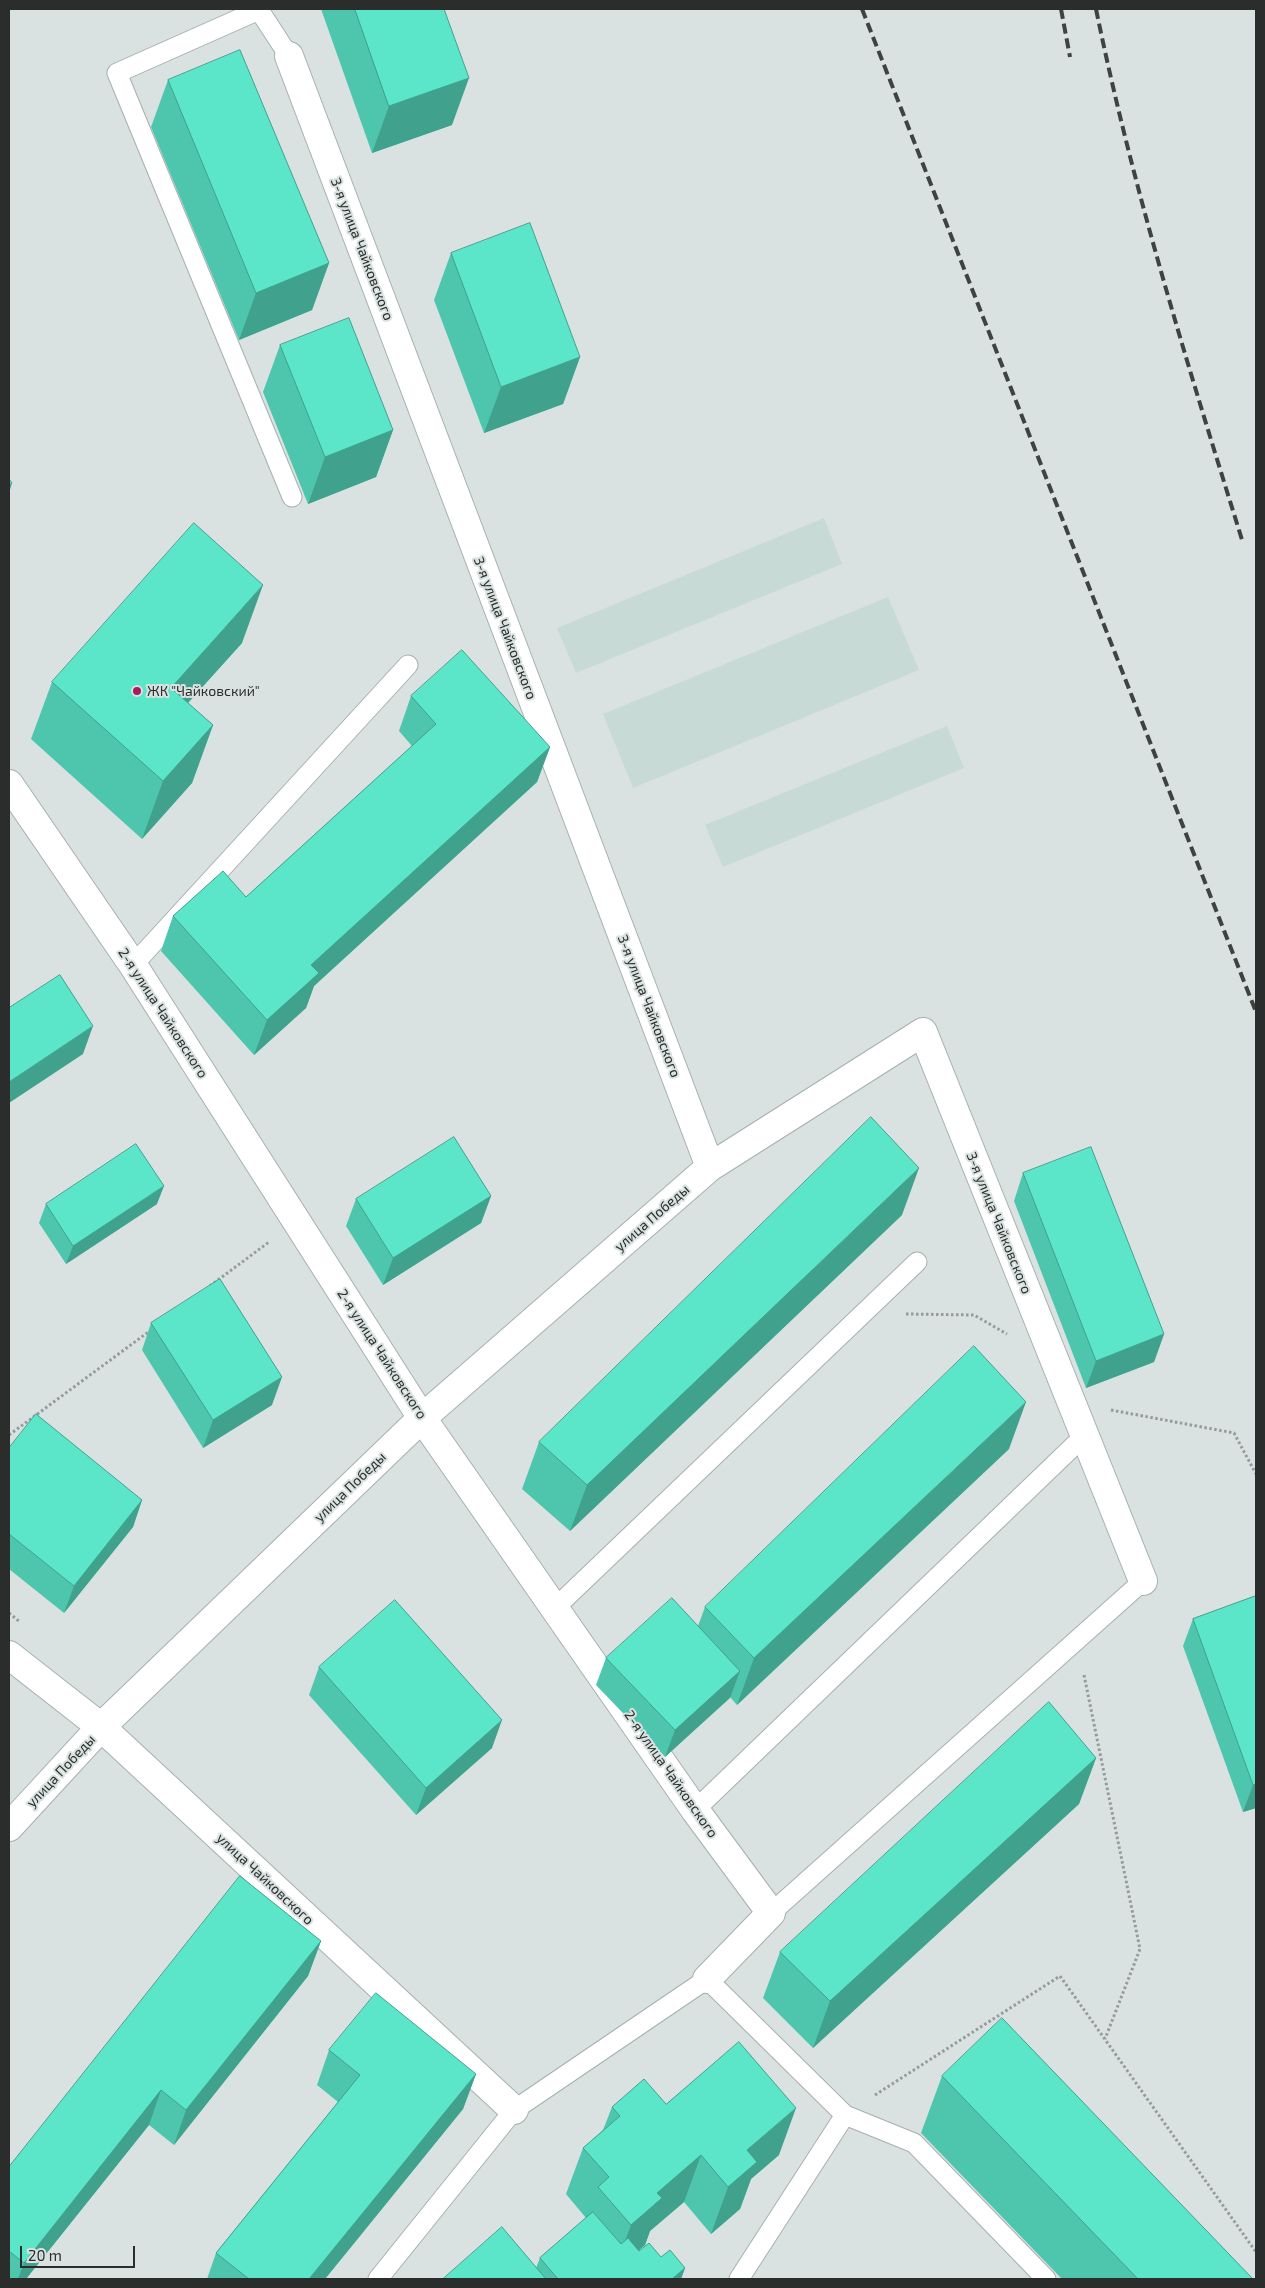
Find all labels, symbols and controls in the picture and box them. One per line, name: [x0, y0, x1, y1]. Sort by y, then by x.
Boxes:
street label: 3-я улица Чайковского: [327, 175, 397, 323]
street label: 3-я улица Чайковского: [470, 554, 540, 702]
place label: ЖК "Чайковский": [147, 683, 260, 699]
marker: ЖК "Чайковский": [131, 685, 143, 697]
street label: 3-я улица Чайковского: [614, 932, 684, 1080]
street label: 2-я улица Чайковского: [115, 945, 211, 1081]
street label: 3-я улица Чайковского: [963, 1150, 1035, 1296]
street label: улица Победы: [611, 1181, 693, 1255]
street label: 2-я улица Чайковского: [334, 1286, 430, 1422]
street label: улица Победы: [311, 1449, 389, 1525]
street label: 2-я улица Чайковского: [621, 1707, 721, 1841]
street label: улица Победы: [23, 1731, 99, 1811]
street label: улица Чайковского: [213, 1830, 317, 1928]
scale bar: [22, 2236, 138, 2268]
text: 20 m: [28, 2246, 62, 2264]

